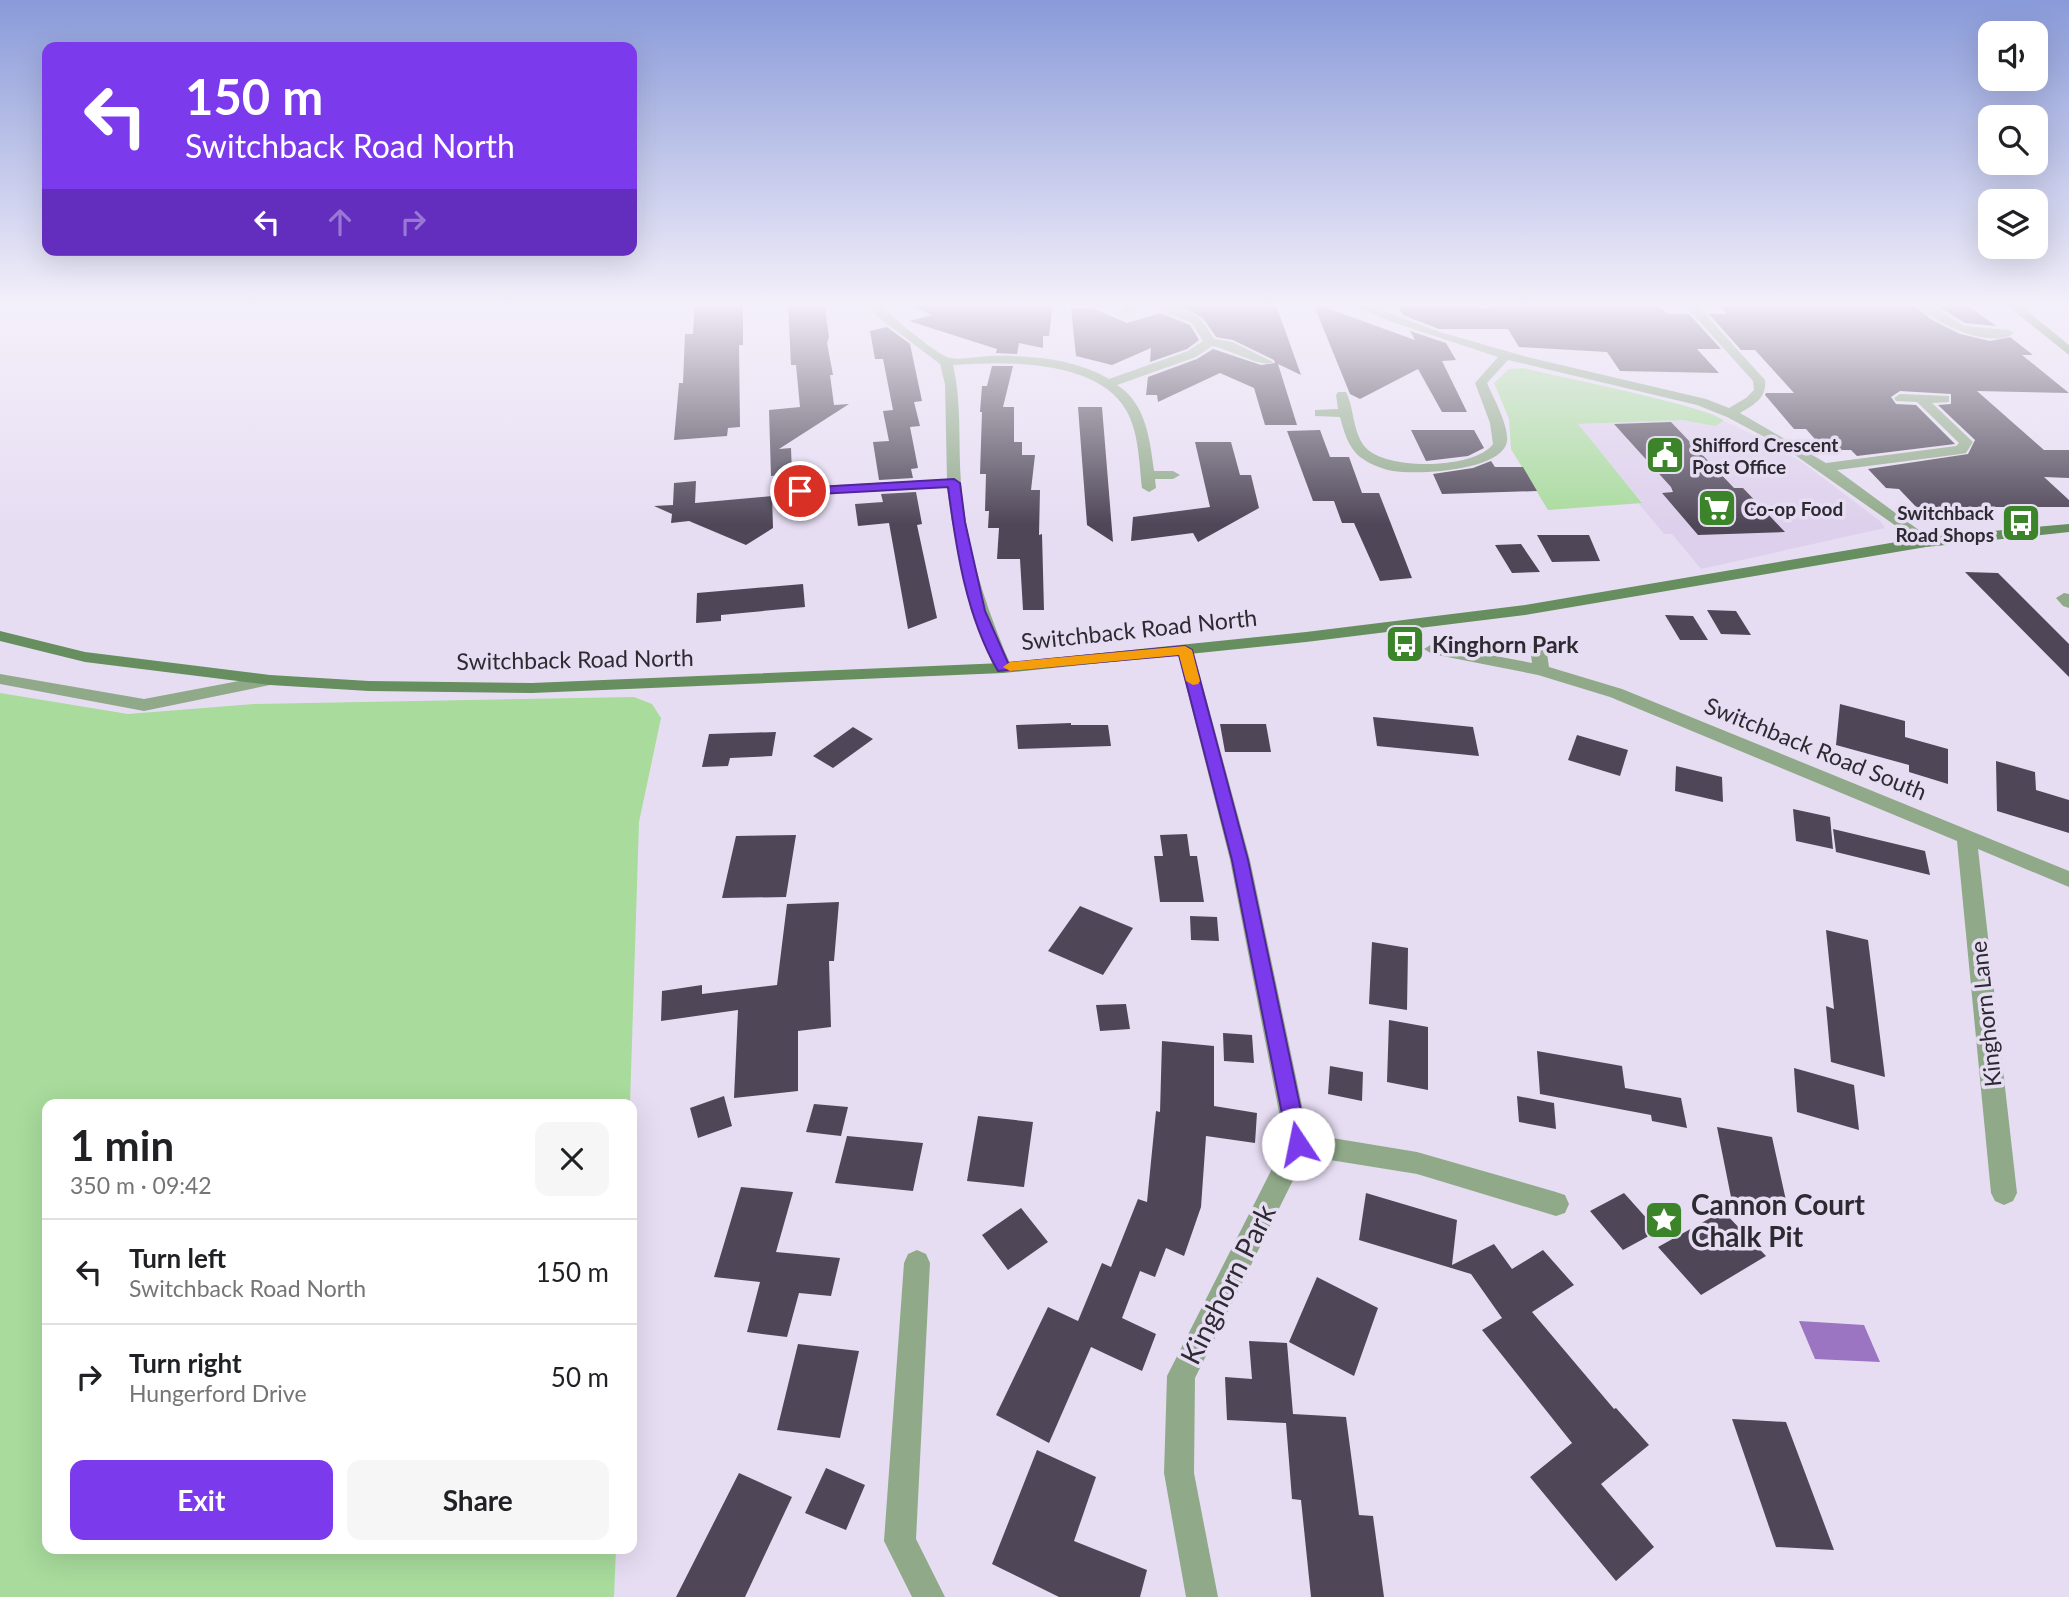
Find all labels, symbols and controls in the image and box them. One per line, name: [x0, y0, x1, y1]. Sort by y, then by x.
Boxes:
map controls: [1978, 21, 2048, 259]
button: sound: [1978, 21, 2048, 91]
text: 150 m: [185, 67, 323, 125]
icon: left: [70, 70, 161, 161]
button: search: [1978, 105, 2048, 175]
text: Switchback Road North: [185, 126, 515, 165]
button: layers: [1978, 189, 2048, 259]
icon: left: [248, 203, 286, 241]
icon: ahead: [321, 203, 359, 241]
icon: right: [394, 203, 432, 241]
place label: Shifford Crescent Post Office: [1692, 433, 1838, 478]
public building icon: Shifford Crescent Post Office: [1644, 434, 1686, 476]
pin: [770, 461, 830, 521]
icon: arrive: [781, 472, 819, 510]
supermarket icon: Co-op Food: [1696, 487, 1738, 529]
place label: Co-op Food: [1744, 497, 1843, 520]
place label: Switchback Road Shops: [1895, 501, 1995, 546]
bus stop icon: Switchback Road Shops: [2000, 502, 2042, 544]
street label: Switchback Road North: [1020, 603, 1258, 655]
bus stop icon: Kinghorn Park: [1384, 623, 1426, 665]
place label: Kinghorn Park: [1432, 630, 1579, 658]
street label: Switchback Road North: [456, 643, 694, 675]
street label: Switchback Road South: [1701, 691, 1931, 805]
street label: Kinghorn Lane: [1963, 940, 2007, 1088]
position arrow: [1261, 1107, 1335, 1181]
text: 1 min: [70, 1120, 174, 1170]
button: close: [535, 1122, 609, 1196]
text: 350 m · 09:42: [70, 1171, 212, 1199]
place label: Cannon Court Chalk Pit: [1691, 1187, 1866, 1253]
street label: Kinghorn Park: [1172, 1198, 1282, 1370]
place icon: Cannon Court Chalk Pit: [1643, 1199, 1685, 1241]
text: Turn left: [129, 1242, 226, 1274]
icon: left: [70, 1253, 108, 1291]
text: 150 m: [536, 1256, 609, 1288]
text: Switchback Road North: [129, 1274, 366, 1302]
text: Turn right: [129, 1347, 242, 1379]
icon: right: [70, 1358, 108, 1396]
text: 50 m: [551, 1361, 609, 1393]
text: Hungerford Drive: [129, 1379, 307, 1407]
button: Exit: [70, 1460, 333, 1540]
button: Share: [347, 1460, 609, 1540]

